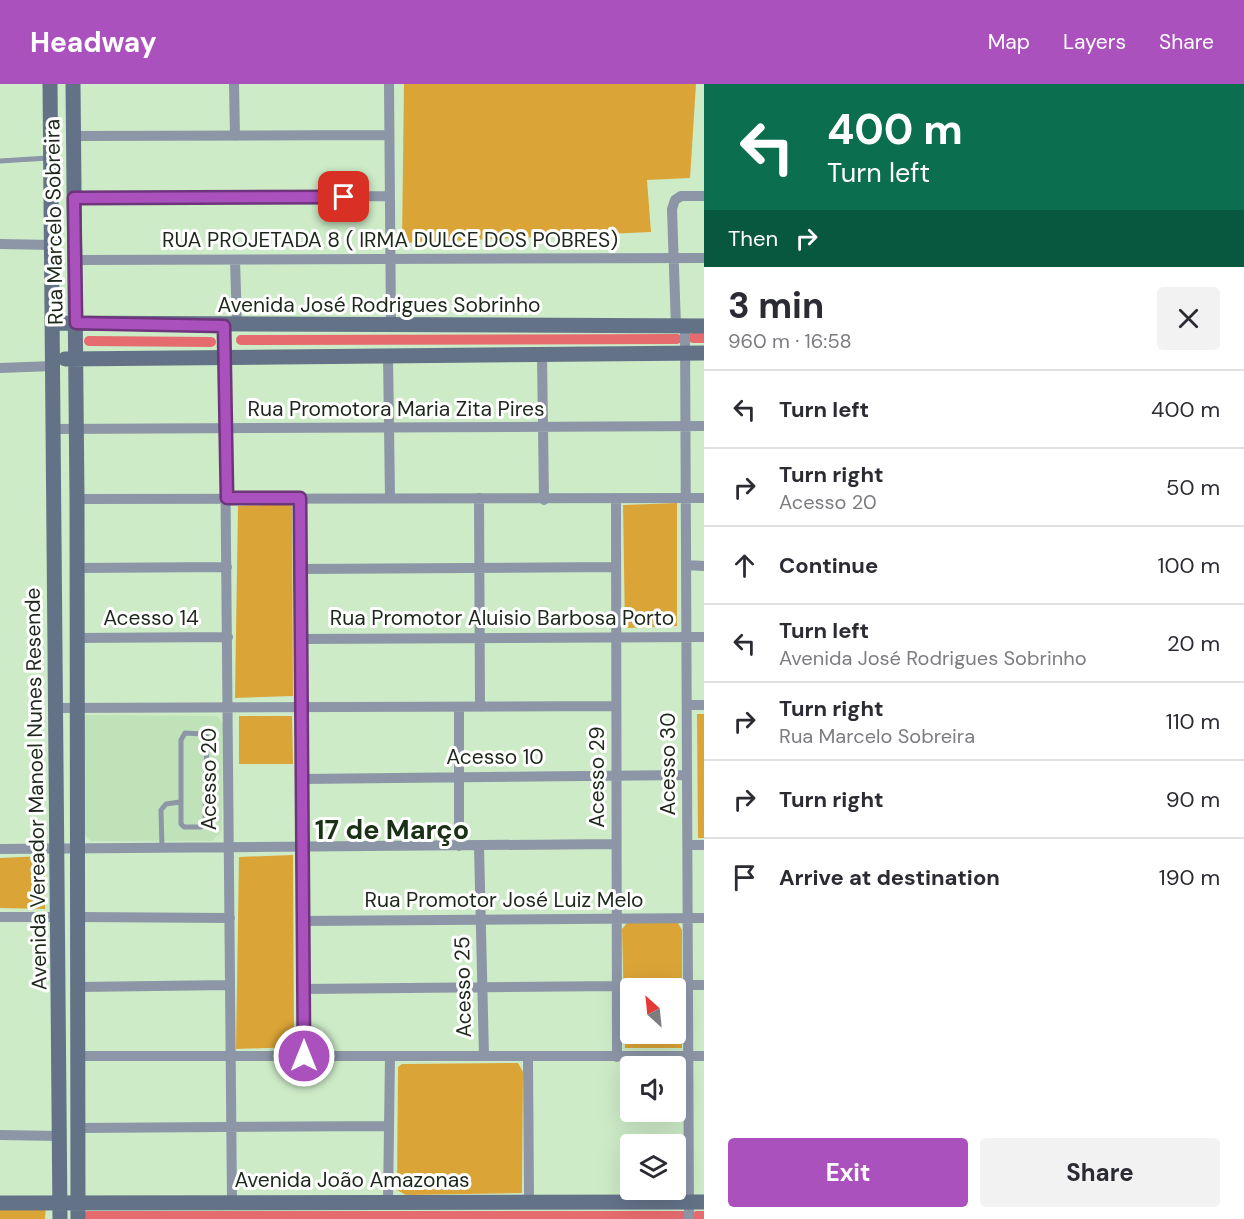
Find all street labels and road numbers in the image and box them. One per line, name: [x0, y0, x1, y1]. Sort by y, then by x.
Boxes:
street label: Rua Marcelo Sobreira: [38, 119, 70, 325]
street label: RUA PROJETADA 8 ( IRMA DULCE DOS POBRES): [162, 226, 618, 254]
street label: Avenida José Rodrigues Sobrinho: [218, 291, 540, 319]
street label: Rua Promotora Maria Zita Pires: [247, 395, 545, 423]
street label: Avenida Vereador Manoel Nunes Resende: [18, 587, 54, 991]
street label: Acesso 14: [103, 604, 199, 632]
street label: Rua Promotor Aluisio Barbosa Porto: [330, 604, 674, 632]
street label: Acesso 30: [654, 712, 682, 816]
street label: Acesso 29: [583, 726, 611, 828]
street label: Acesso 20: [195, 728, 223, 830]
street label: Acesso 10: [446, 743, 544, 771]
street label: Rua Promotor José Luiz Melo: [364, 886, 644, 914]
street label: Acesso 25: [448, 936, 478, 1038]
street label: Avenida João Amazonas: [234, 1166, 470, 1194]

